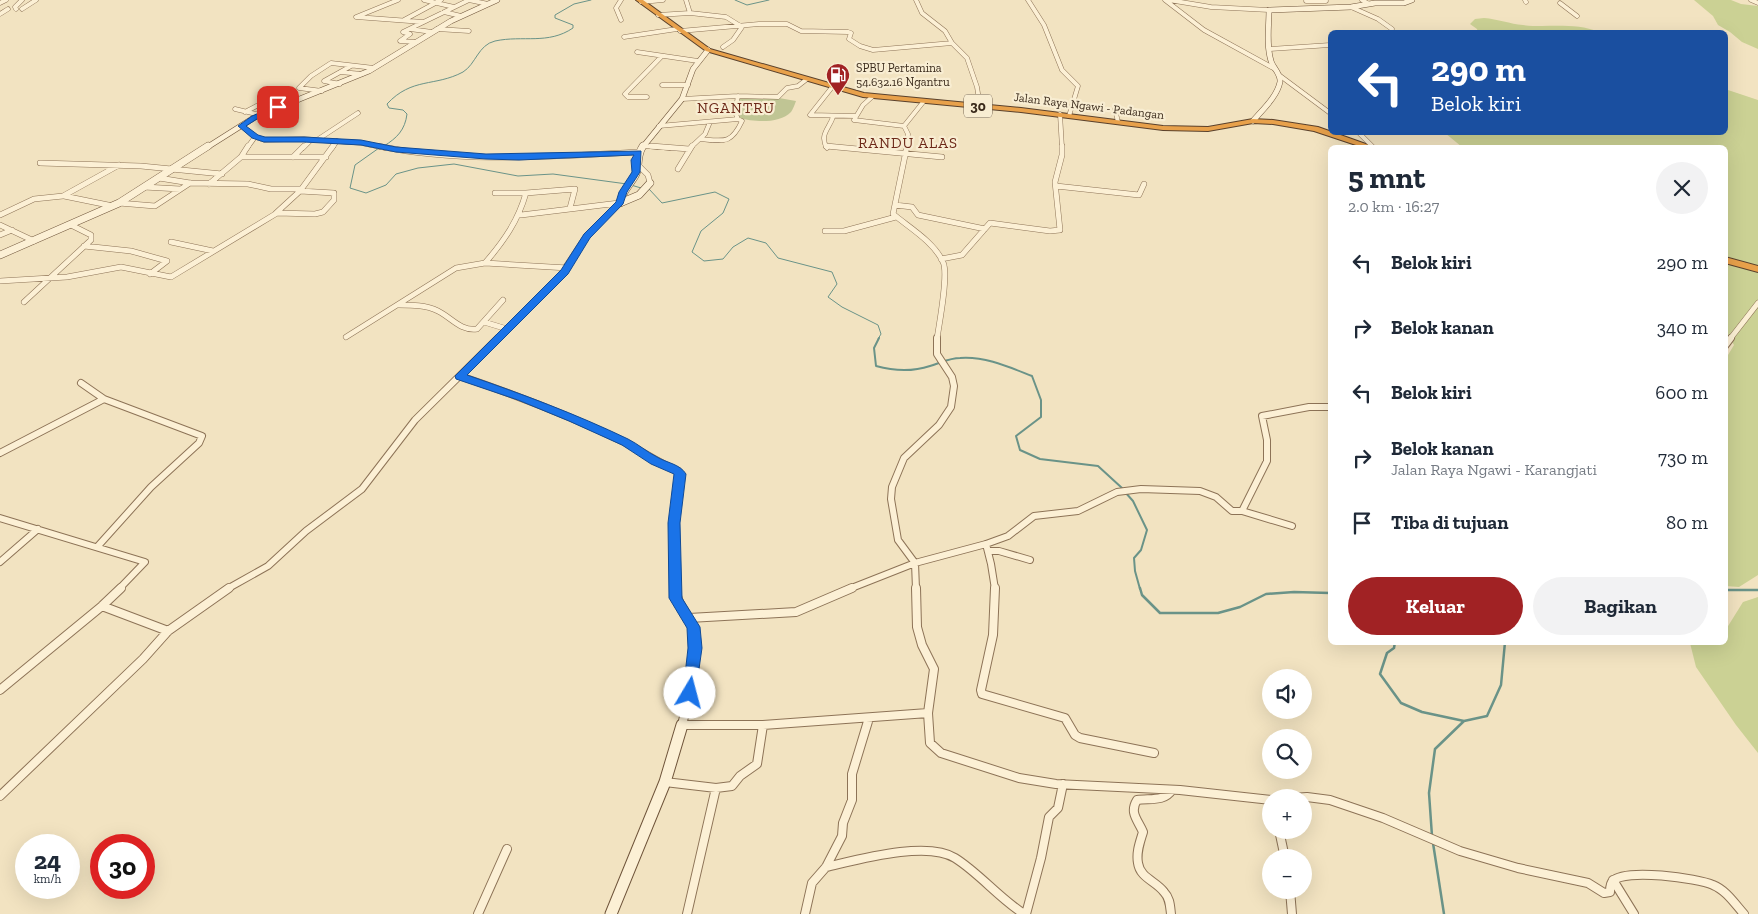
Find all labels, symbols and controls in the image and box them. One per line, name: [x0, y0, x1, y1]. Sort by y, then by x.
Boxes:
text: 290 m: [1431, 48, 1526, 90]
icon: left: [1348, 50, 1413, 115]
place label: SPBU Pertamina 54.632.16 Ngantru: [856, 61, 950, 89]
fuel station icon: SPBU Pertamina 54.632.16 Ngantru: [825, 62, 851, 96]
pin: [257, 86, 299, 128]
street label: Jalan Raya Ngawi - Padangan: [1013, 90, 1165, 122]
text: Belok kiri: [1431, 90, 1521, 117]
icon: arrive: [264, 93, 292, 121]
road number: 30: [964, 94, 992, 118]
district label: NGANTRU: [697, 99, 775, 117]
district label: RANDU ALAS: [858, 134, 958, 152]
text: 5 mnt: [1348, 160, 1425, 196]
button: close: [1656, 162, 1708, 214]
text: 2.0 km · 16:27: [1348, 197, 1439, 216]
icon: left: [1348, 249, 1376, 277]
text: Belok kiri: [1391, 251, 1472, 274]
text: 290 m: [1656, 251, 1708, 274]
icon: right: [1348, 314, 1376, 342]
text: Belok kanan: [1391, 316, 1494, 339]
text: 340 m: [1657, 316, 1708, 339]
icon: left: [1348, 379, 1376, 407]
text: Belok kiri: [1391, 381, 1472, 404]
text: 600 m: [1655, 381, 1708, 404]
text: Belok kanan: [1391, 437, 1494, 460]
icon: right: [1348, 444, 1376, 472]
text: 730 m: [1658, 446, 1708, 469]
text: Jalan Raya Ngawi - Karangjati: [1391, 460, 1597, 479]
icon: arrive: [1348, 509, 1376, 537]
text: Tiba di tujuan: [1391, 511, 1508, 534]
text: 80 m: [1666, 511, 1708, 534]
button: Keluar: [1348, 577, 1523, 635]
button: Bagikan: [1533, 577, 1708, 635]
position arrow: [663, 666, 715, 718]
map controls: [1262, 669, 1312, 899]
button: sound: [1262, 669, 1312, 719]
button: search: [1262, 729, 1312, 779]
button: +: [1262, 789, 1312, 839]
speed limit sign: 30: [90, 834, 155, 899]
text: 24: [34, 845, 61, 875]
button: −: [1262, 849, 1312, 899]
text: km/h: [34, 872, 61, 886]

